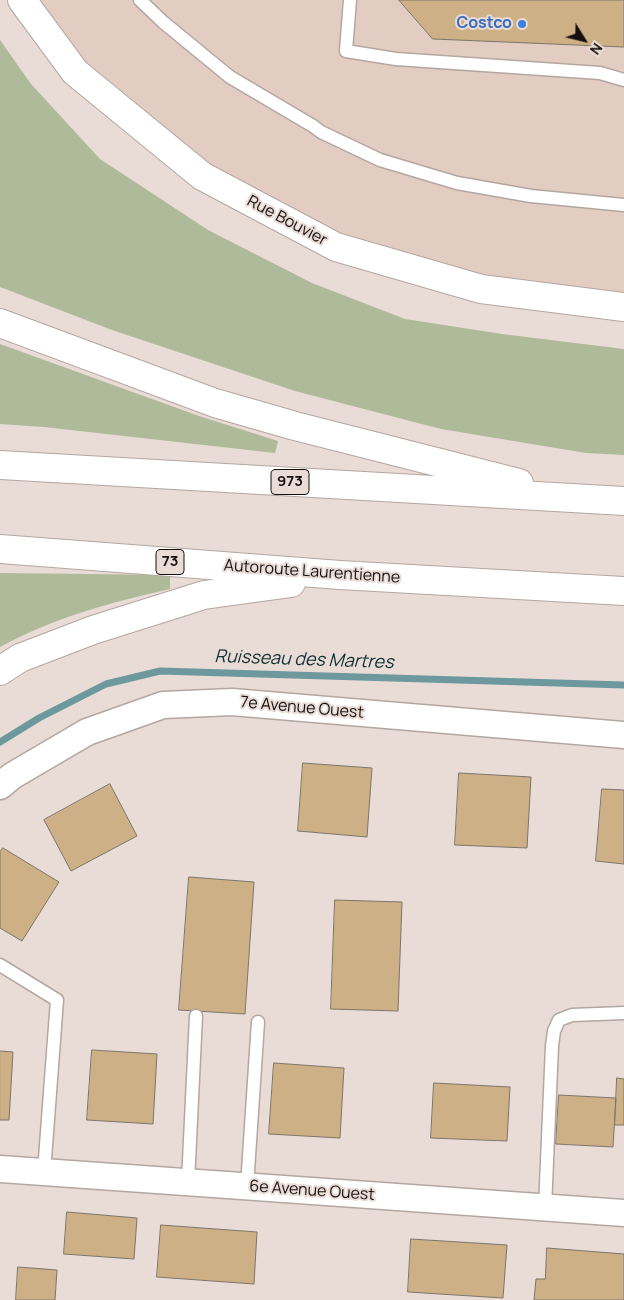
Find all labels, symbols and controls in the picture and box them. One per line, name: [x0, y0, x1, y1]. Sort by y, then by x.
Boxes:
place label: Costco: [456, 14, 512, 34]
north arrow: [559, 15, 609, 65]
marker: Costco: [516, 18, 528, 30]
text: N: [586, 39, 607, 59]
street label: Rue Bouvier: [244, 192, 330, 250]
road number: 973: [271, 470, 309, 494]
road number: 73: [156, 550, 184, 574]
street label: Autoroute Laurentienne: [223, 556, 401, 588]
water label: Ruisseau des Martres: [214, 646, 394, 674]
street label: 7e Avenue Ouest: [239, 693, 365, 723]
street label: 6e Avenue Ouest: [249, 1177, 375, 1205]

